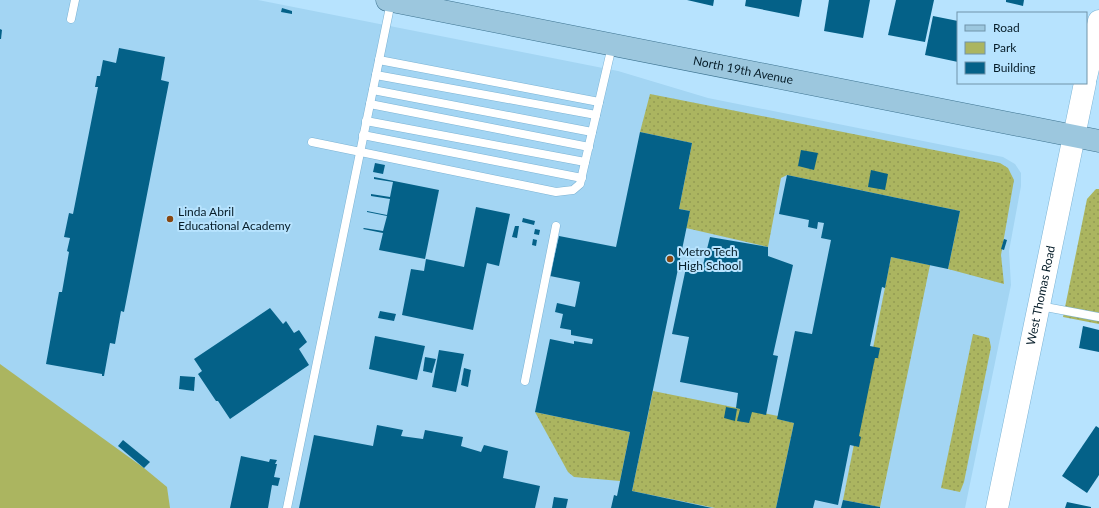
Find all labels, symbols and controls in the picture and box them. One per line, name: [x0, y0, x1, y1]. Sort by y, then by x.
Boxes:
legend: [957, 12, 1087, 84]
text: Road: [993, 20, 1020, 35]
text: Park: [993, 40, 1017, 55]
street label: North 19th Avenue: [692, 53, 795, 87]
text: Building: [993, 60, 1036, 75]
place label: Linda Abril Educational Academy: [178, 204, 291, 233]
marker: Linda Abril Educational Academy: [165, 214, 175, 224]
place label: Metro Tech High School: [678, 244, 741, 273]
street label: West Thomas Road: [1023, 244, 1058, 347]
marker: Metro Tech High School: [665, 254, 675, 264]

